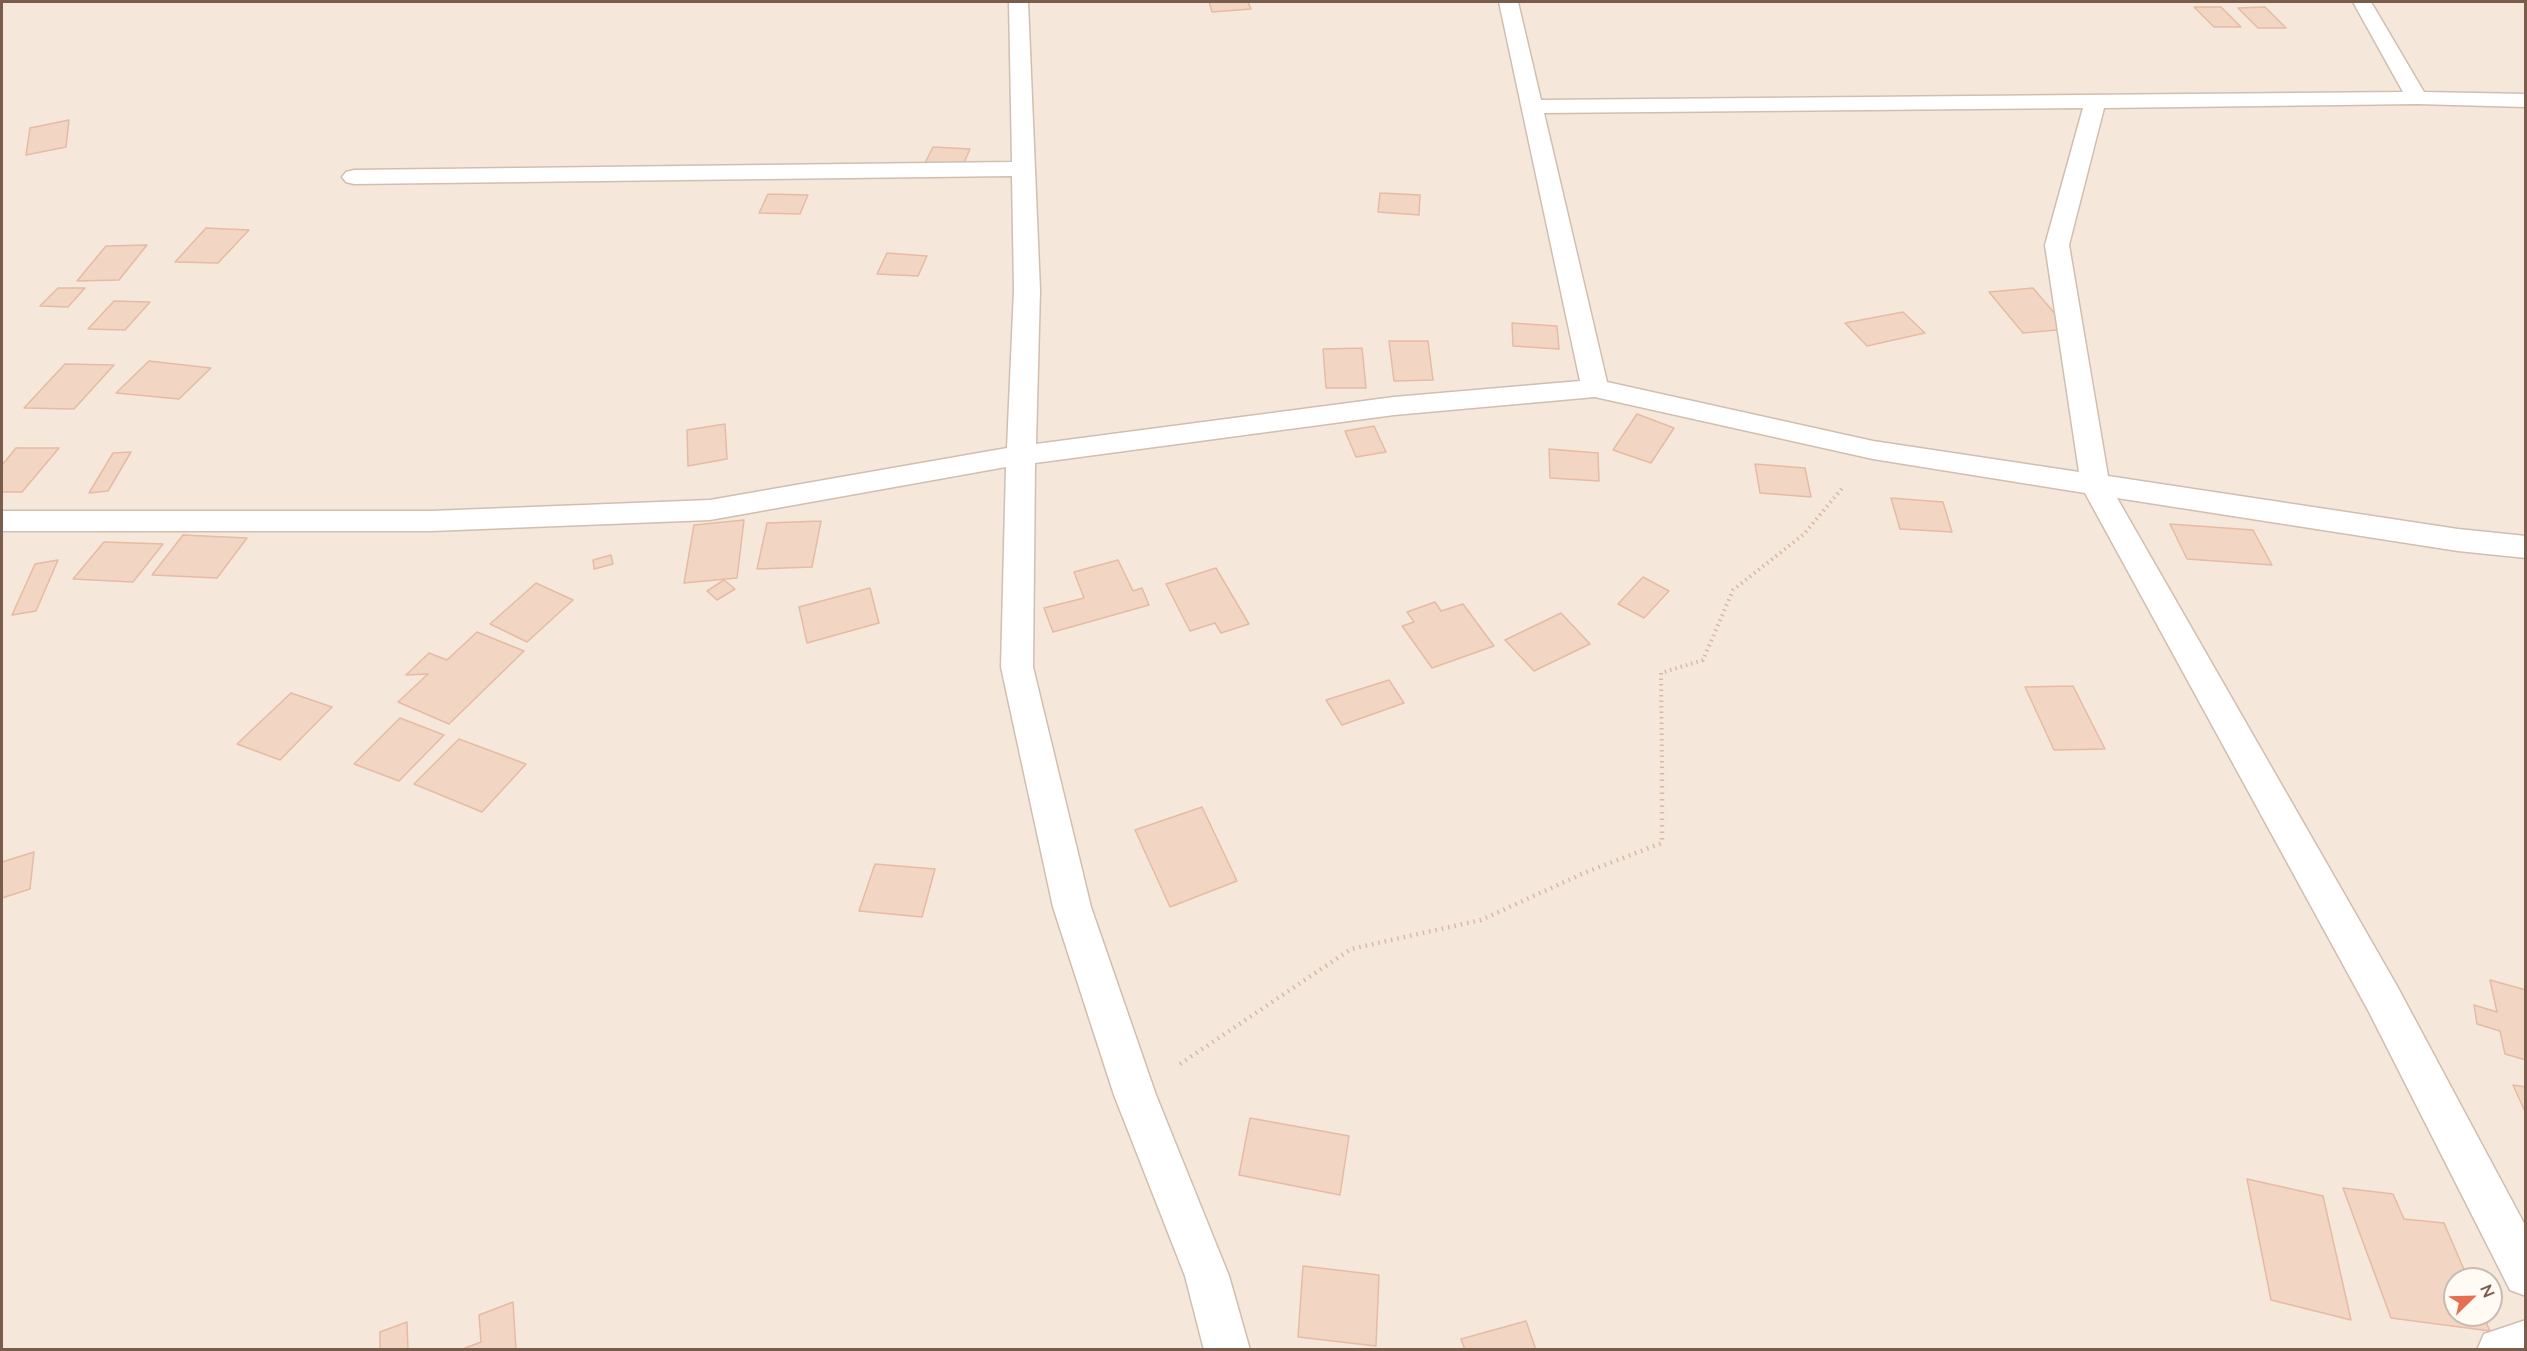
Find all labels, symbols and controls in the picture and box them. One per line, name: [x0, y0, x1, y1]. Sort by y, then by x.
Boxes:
north arrow: [2443, 1267, 2503, 1327]
text: N: [2477, 1281, 2499, 1300]

